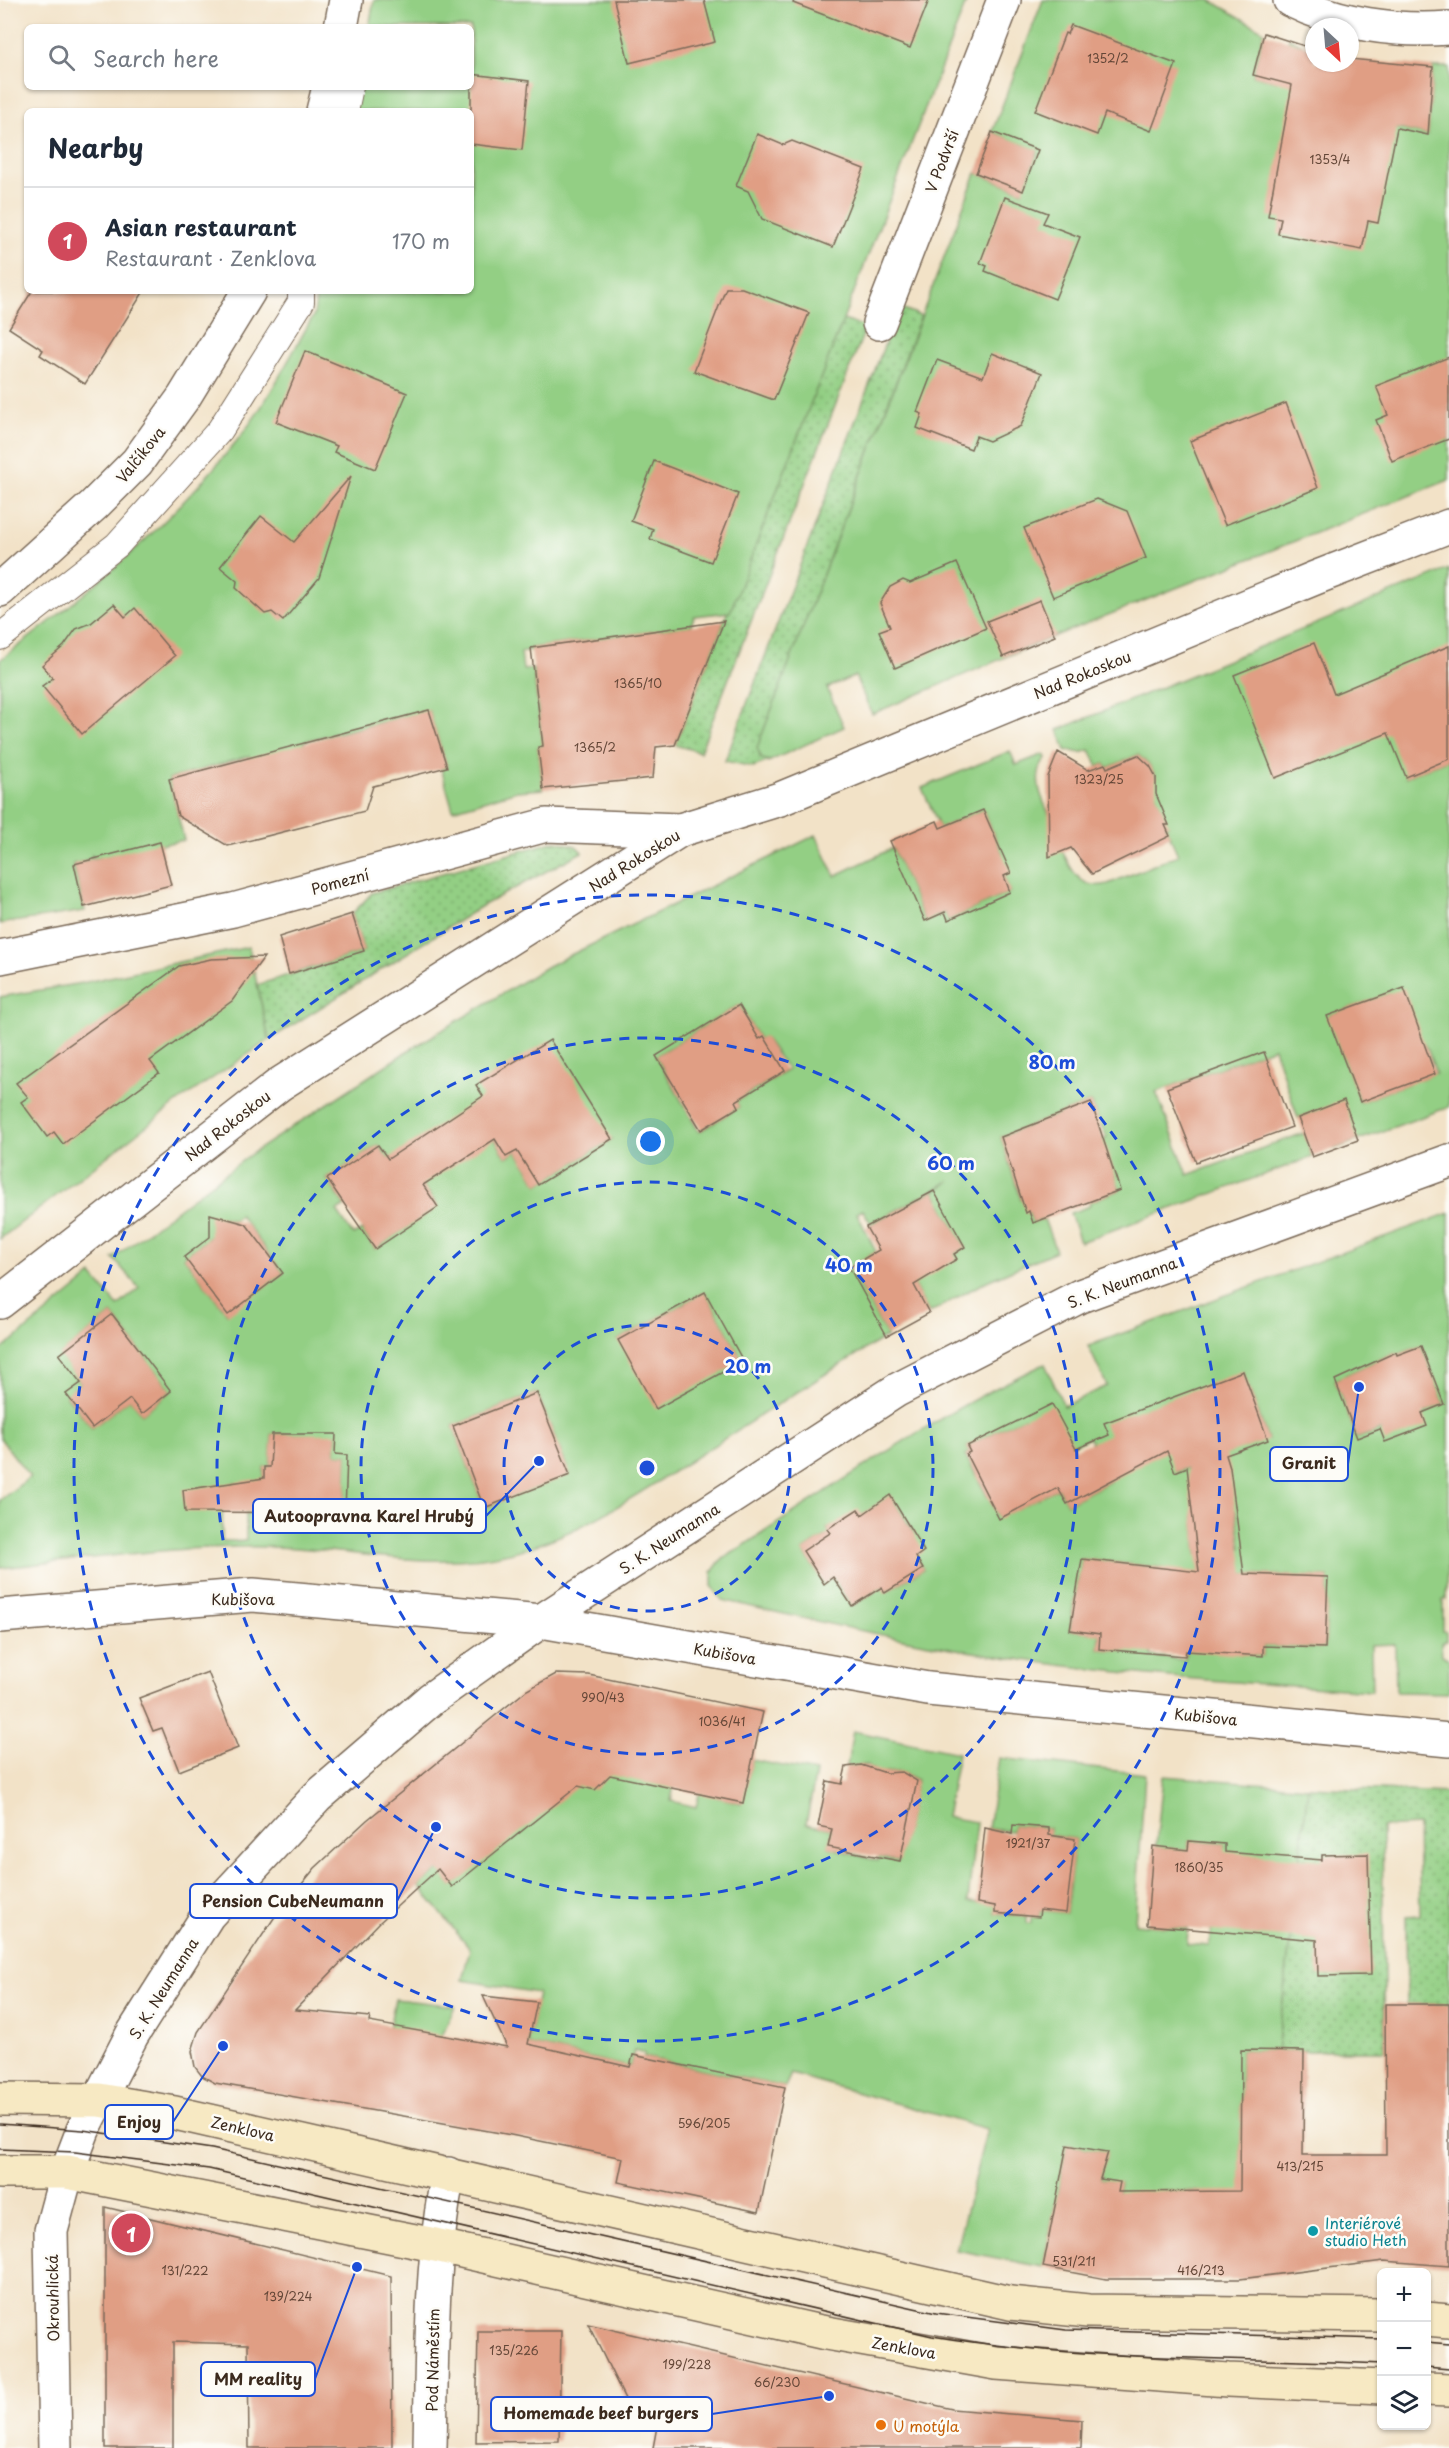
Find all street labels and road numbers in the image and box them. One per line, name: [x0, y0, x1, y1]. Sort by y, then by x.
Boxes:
street label: V Podvrší: [918, 125, 964, 196]
street label: Valčíkova: [110, 420, 171, 487]
street label: Nad Rokoskou: [1030, 644, 1134, 704]
street label: Nad Rokoskou: [584, 823, 684, 897]
street label: Pomezní: [308, 862, 372, 900]
street label: Nad Rokoskou: [179, 1084, 275, 1166]
street label: S. K. Neumanna: [1064, 1250, 1181, 1313]
street label: S. K. Neumanna: [614, 1497, 724, 1579]
street label: Kubišova: [211, 1587, 275, 1610]
street label: Kubišova: [692, 1636, 759, 1670]
street label: Kubišova: [1173, 1701, 1239, 1731]
street label: S. K. Neumanna: [123, 1932, 204, 2043]
street label: Zenklova: [209, 2110, 278, 2147]
street label: Okrouhlická: [40, 2254, 64, 2342]
street label: Pod Náměstím: [420, 2308, 444, 2412]
street label: Zenklova: [870, 2330, 939, 2364]

